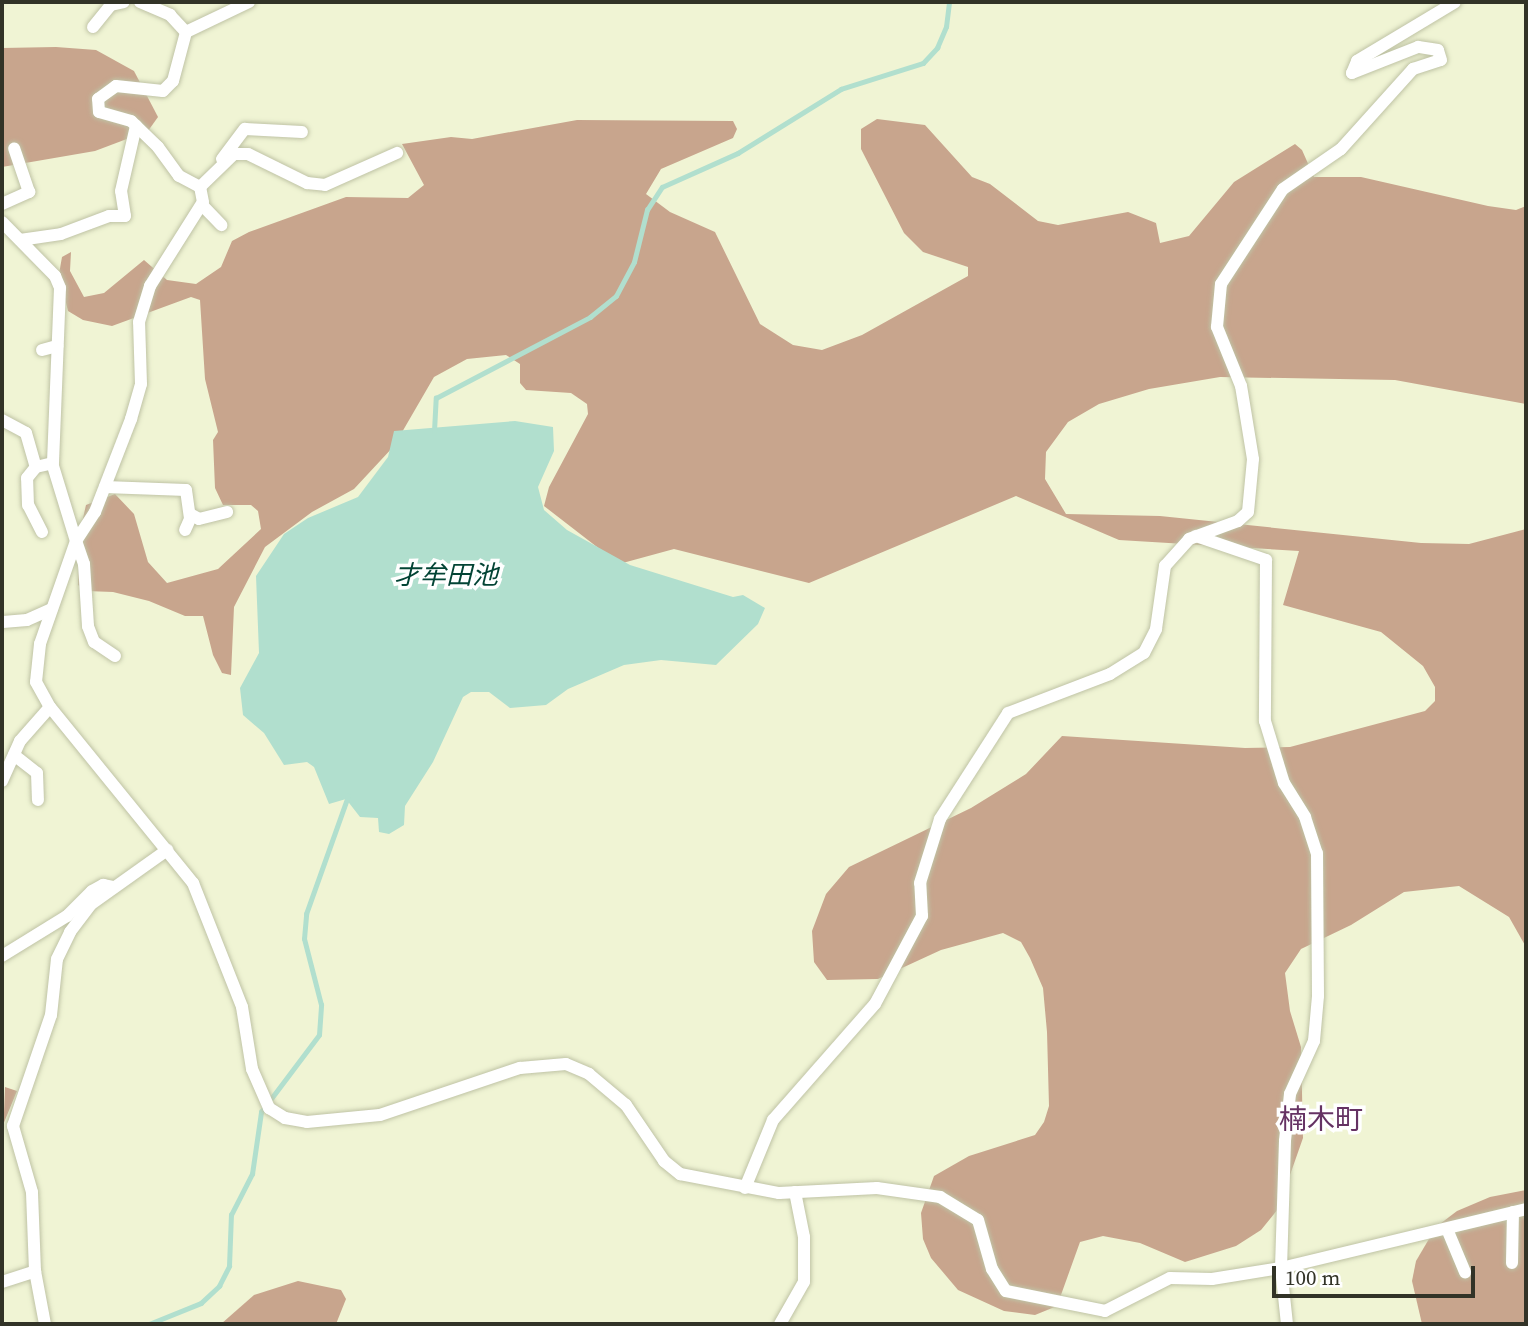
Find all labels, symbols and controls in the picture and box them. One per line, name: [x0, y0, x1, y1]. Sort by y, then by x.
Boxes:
water label: 才牟田池: [394, 560, 498, 592]
district label: 楠木町: [1279, 1102, 1363, 1136]
scale bar: [1276, 1252, 1479, 1296]
text: 100 m: [1285, 1263, 1340, 1292]

